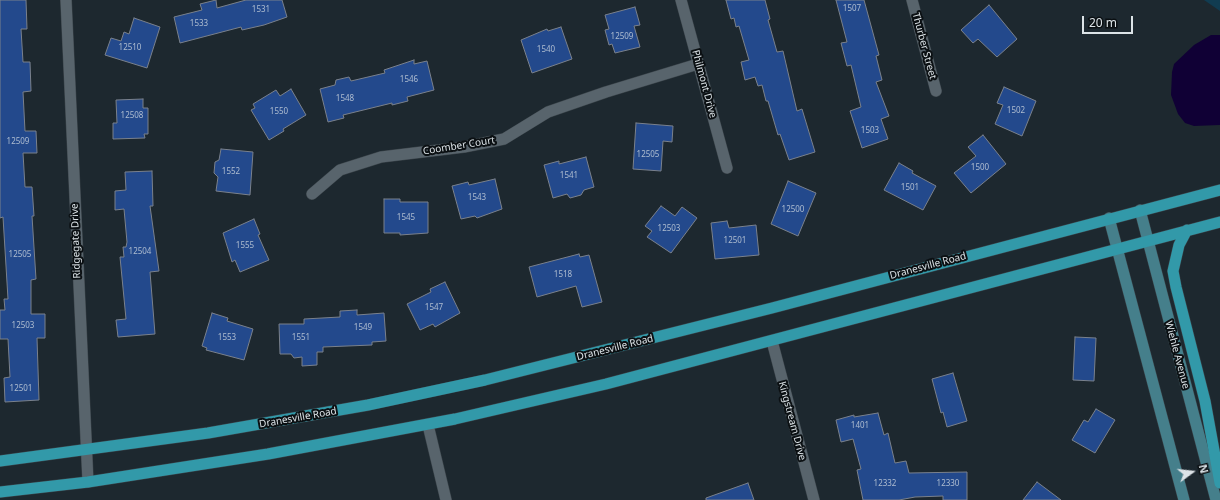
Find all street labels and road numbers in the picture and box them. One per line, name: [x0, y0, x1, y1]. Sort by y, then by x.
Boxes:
street label: Thurber Street: [909, 11, 939, 81]
street label: Philmont Drive: [689, 49, 719, 119]
street label: Coomber Court: [422, 134, 496, 158]
street label: Ridgegate Drive: [69, 203, 83, 279]
street label: Dranesville Road: [889, 250, 967, 282]
street label: Wiehle Avenue: [1162, 320, 1192, 390]
street label: Dranesville Road: [575, 333, 655, 363]
street label: Kingstream Drive: [776, 380, 808, 462]
street label: Dranesville Road: [258, 405, 338, 431]

